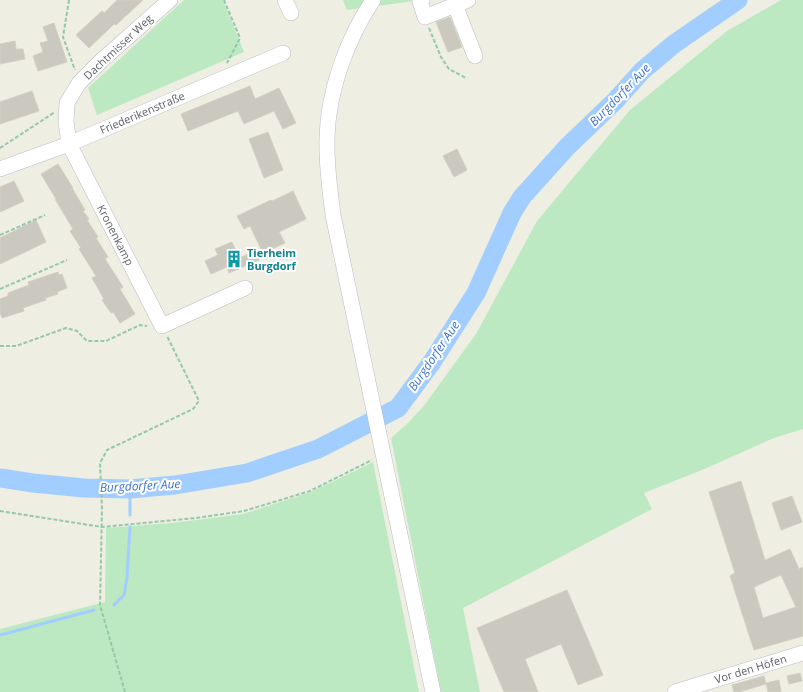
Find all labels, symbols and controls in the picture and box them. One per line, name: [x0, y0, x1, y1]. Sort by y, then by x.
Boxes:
street label: Dachtmisser Weg: [80, 11, 155, 83]
water label: Burgdorfer Aue: [585, 60, 654, 130]
street label: Friederikenstraße: [97, 88, 187, 137]
street label: Kronenkamp: [94, 202, 138, 268]
place label: Tierheim Burgdorf: [247, 245, 297, 273]
building icon: Tierheim Burgdorf: [224, 249, 244, 269]
water label: Burgdorfer Aue: [404, 317, 463, 394]
water label: Burgdorfer Aue: [99, 475, 181, 496]
street label: Vor den Höfen: [713, 650, 788, 687]

